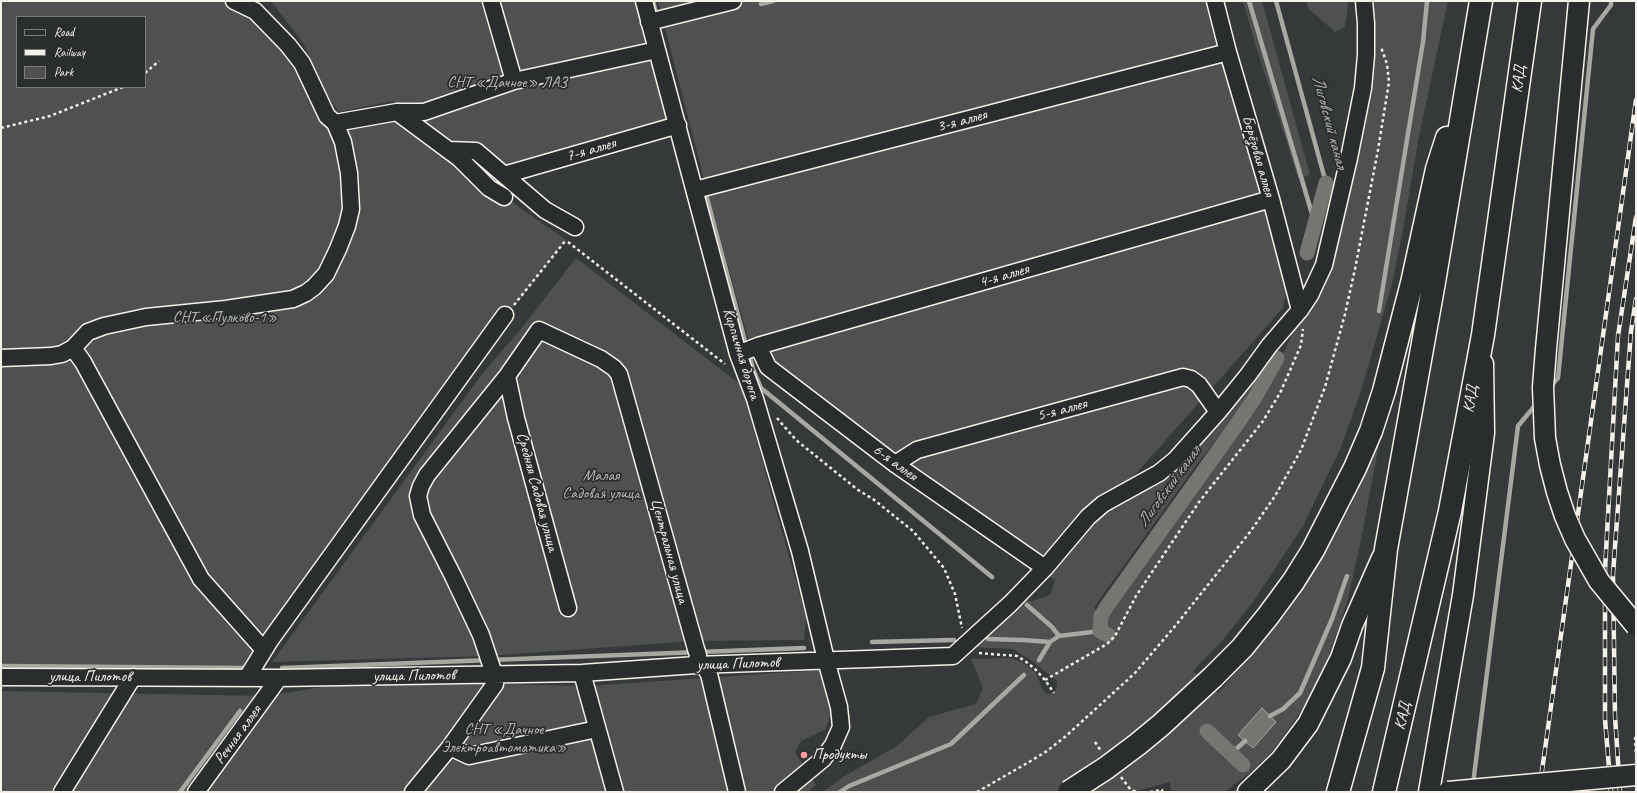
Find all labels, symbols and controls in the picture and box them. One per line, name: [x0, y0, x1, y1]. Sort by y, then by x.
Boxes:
legend: [16, 16, 146, 88]
text: Road: [54, 24, 74, 40]
text: Railway: [54, 44, 85, 60]
text: Park: [54, 64, 73, 80]
street label: КАД: [1508, 64, 1530, 94]
park label: СНТ «Дачное» ЛАЗ: [447, 73, 567, 93]
water label: Лиговский канал: [1307, 74, 1351, 170]
street label: 3-я аллея: [935, 105, 989, 137]
street label: Берёзовая аллея: [1237, 113, 1279, 199]
street label: 7-я аллея: [564, 134, 618, 166]
street label: 4-я аллея: [977, 260, 1031, 292]
street label: Кирпичная дорога: [718, 306, 764, 402]
park label: СНТ «Пулково-1»: [173, 308, 277, 328]
street label: КАД: [1459, 384, 1483, 414]
street label: 5-я аллея: [1035, 394, 1089, 426]
street label: Средняя Садовая улица: [512, 430, 562, 554]
street label: 6-я аллея: [869, 440, 921, 486]
water label: Лиговский канал: [1133, 443, 1205, 531]
park label: Малая Садовая улица: [562, 466, 640, 504]
street label: Центральная улица: [646, 496, 692, 606]
street label: улица Пилотов: [697, 653, 779, 675]
street label: улица Пилотов: [373, 666, 455, 686]
street label: улица Пилотов: [49, 667, 131, 687]
street label: КАД: [1390, 700, 1416, 732]
street label: Речная аллея: [210, 702, 266, 768]
park label: СНТ «Дачное Электроавтоматика»: [441, 720, 567, 758]
place label: Продукты: [812, 745, 866, 765]
marker: Продукты: [799, 750, 809, 760]

